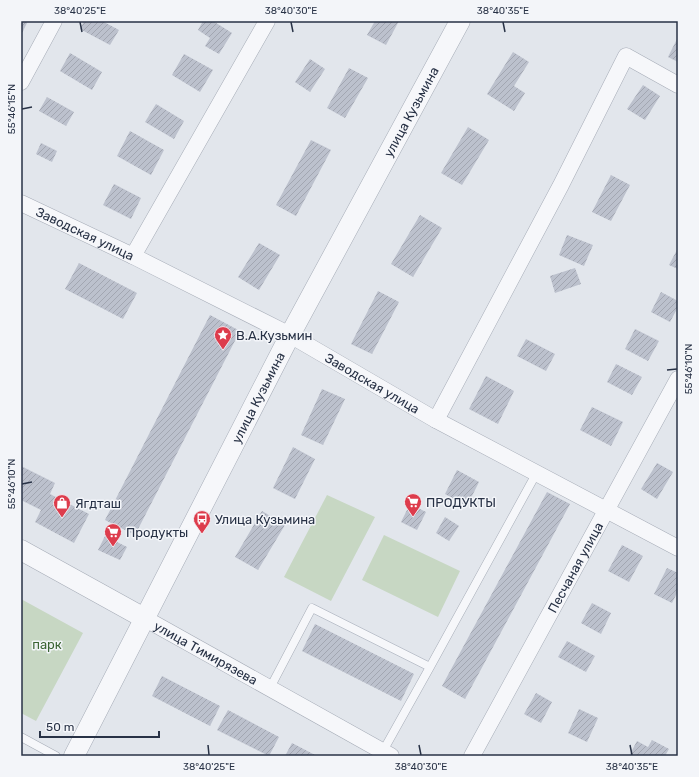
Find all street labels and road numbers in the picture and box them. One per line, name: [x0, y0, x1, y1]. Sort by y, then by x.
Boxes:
street label: улица Кузьмина: [381, 64, 442, 160]
street label: Заводская улица: [33, 204, 136, 263]
street label: улица Кузьмина: [229, 350, 288, 446]
street label: Заводская улица: [322, 350, 422, 417]
street label: Песчаная улица: [545, 520, 606, 615]
street label: улица Тимирязева: [151, 618, 260, 688]

